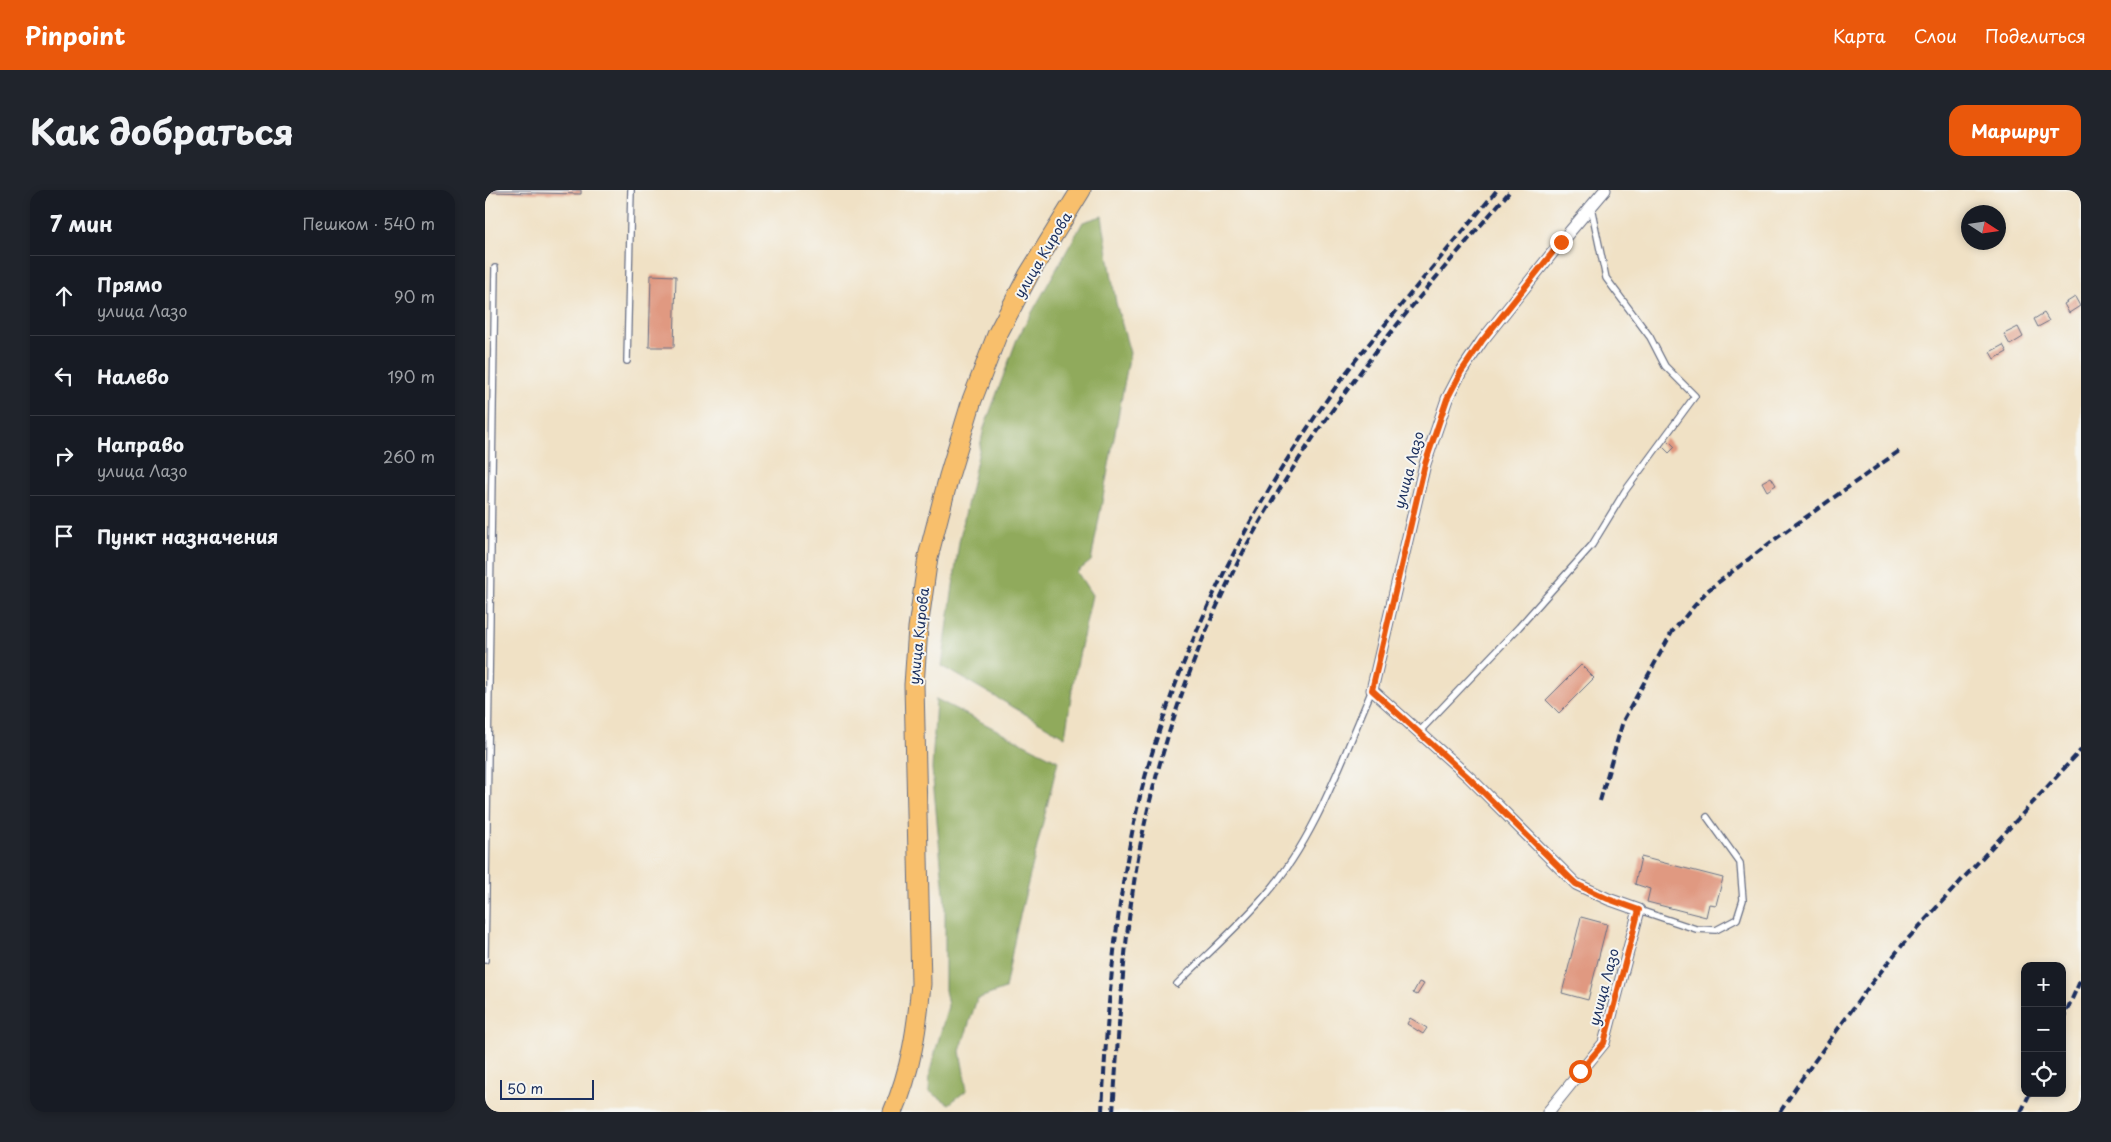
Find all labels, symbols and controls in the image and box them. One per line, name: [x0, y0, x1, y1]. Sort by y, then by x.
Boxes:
text: Pinpoint: [25, 17, 126, 53]
text: Карта: [1833, 22, 1886, 49]
text: Слои: [1914, 22, 1957, 49]
text: Поделиться: [1985, 22, 2086, 49]
text: Как добраться: [30, 104, 294, 157]
button: Маршрут: [1949, 105, 2081, 156]
north arrow: [1961, 205, 2006, 250]
text: 7 мин: [50, 207, 113, 239]
street label: улица Кирова: [1008, 207, 1077, 302]
text: Пешком · 540 m: [302, 211, 435, 235]
route end: [1550, 231, 1573, 254]
text: Прямо: [97, 270, 162, 298]
icon: ahead: [50, 282, 78, 310]
text: 90 m: [394, 284, 435, 308]
text: улица Лазо: [97, 298, 187, 322]
icon: left: [50, 362, 78, 390]
text: Налево: [97, 362, 169, 390]
text: 190 m: [387, 364, 435, 388]
street label: улица Лазо: [1388, 429, 1429, 511]
text: Направо: [97, 430, 184, 458]
icon: right: [50, 442, 78, 470]
text: 260 m: [383, 444, 435, 468]
text: улица Лазо: [97, 458, 187, 482]
icon: arrive: [50, 522, 78, 550]
text: Пункт назначения: [97, 522, 278, 550]
street label: улица Кирова: [903, 586, 934, 686]
street label: улица Лазо: [1583, 946, 1624, 1028]
map controls: [2021, 962, 2066, 1097]
button: +: [2021, 962, 2066, 1007]
button: −: [2021, 1007, 2066, 1052]
button: locate: [2021, 1052, 2066, 1097]
route start: [1569, 1060, 1592, 1083]
scale bar: [500, 1077, 594, 1100]
text: 50 m: [507, 1078, 543, 1099]

